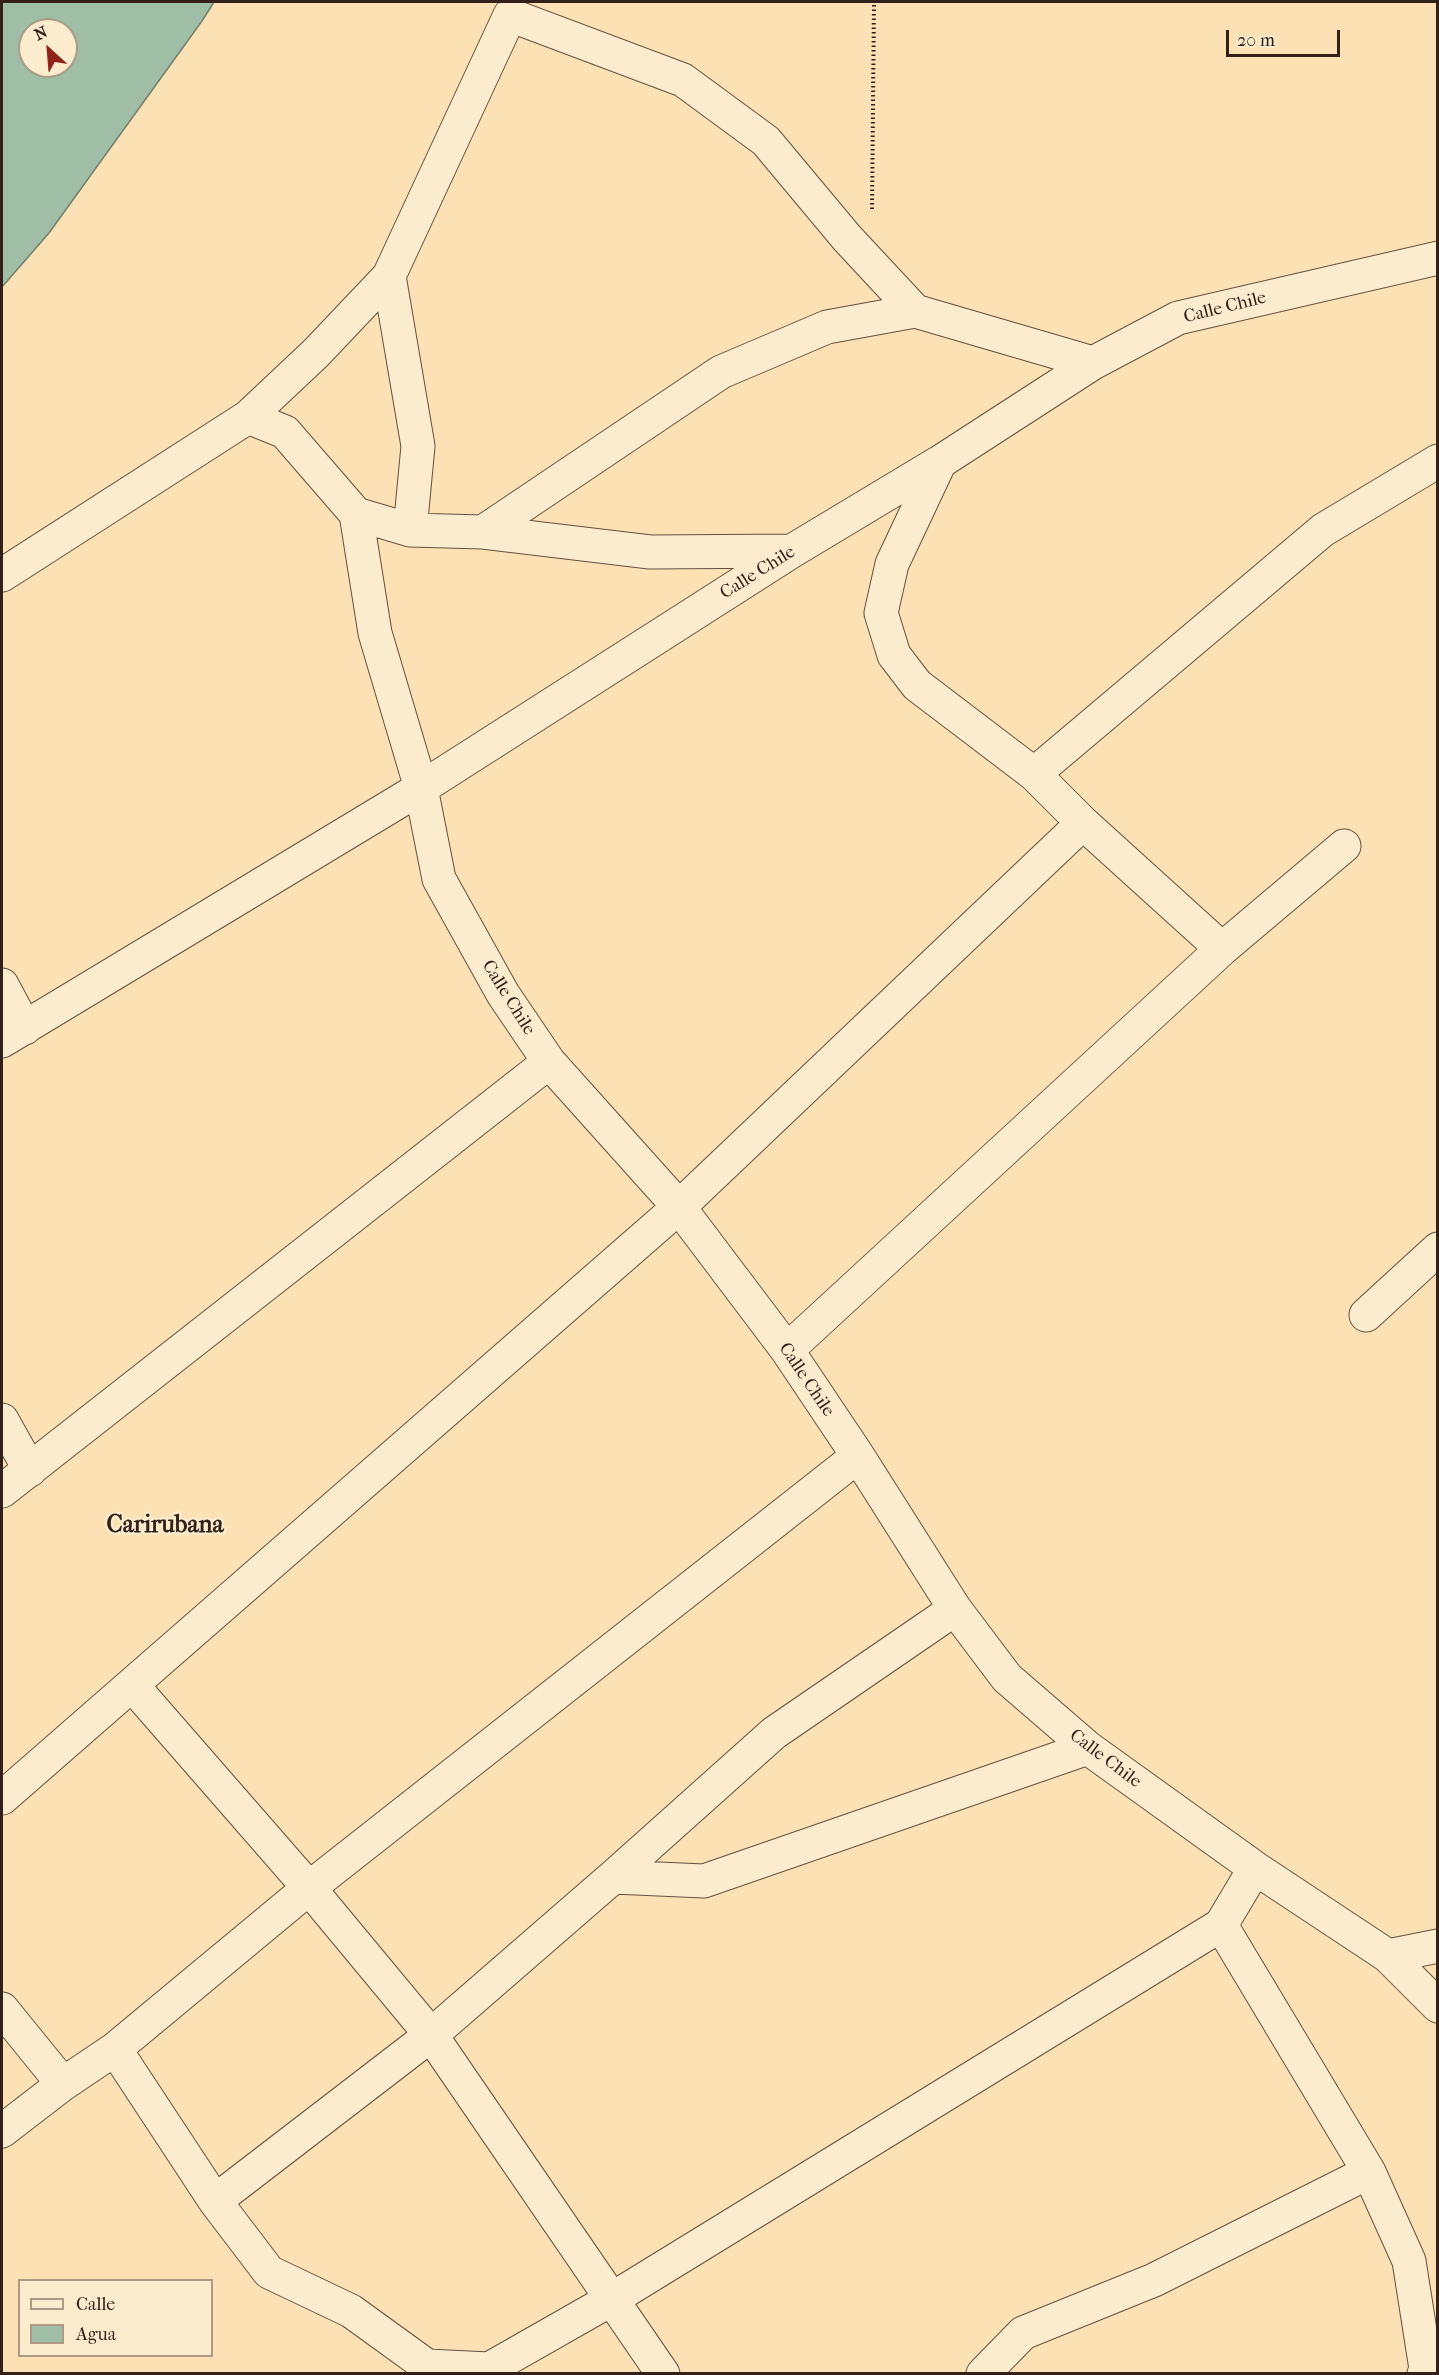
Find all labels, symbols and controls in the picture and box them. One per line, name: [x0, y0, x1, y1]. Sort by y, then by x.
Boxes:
north arrow: [18, 18, 78, 78]
scale bar: [1229, 18, 1343, 56]
text: N: [31, 22, 50, 44]
text: 20 m: [1237, 30, 1275, 51]
street label: Calle Chile: [1181, 287, 1269, 329]
street label: Calle Chile: [717, 541, 799, 605]
street label: Calle Chile: [476, 957, 540, 1039]
street label: Calle Chile: [773, 1339, 839, 1421]
district label: Carirubana: [106, 1512, 224, 1540]
street label: Calle Chile: [1065, 1725, 1145, 1793]
legend: [18, 2279, 213, 2357]
text: Calle: [76, 2294, 115, 2315]
text: Agua: [76, 2324, 116, 2345]

